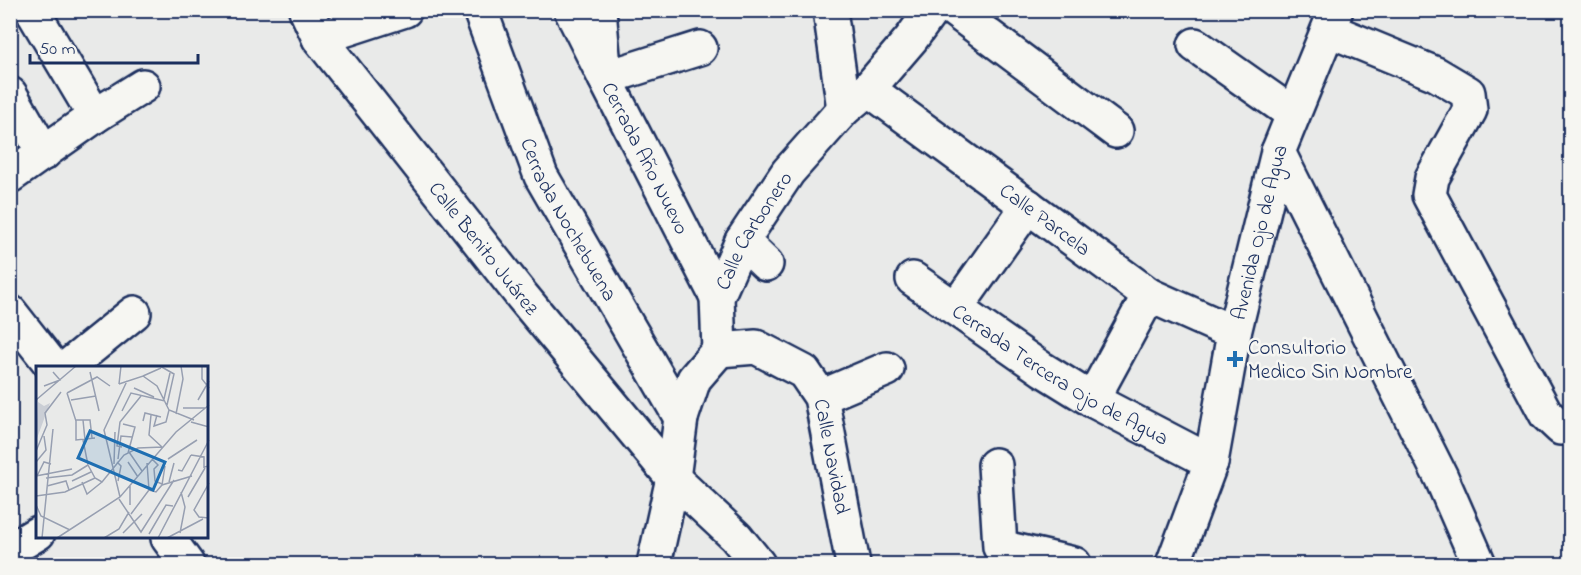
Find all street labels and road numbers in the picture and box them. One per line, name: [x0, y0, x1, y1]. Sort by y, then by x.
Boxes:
street label: Cerrada Año Nuevo: [593, 77, 696, 240]
street label: Cerrada Nochebuena: [511, 134, 623, 307]
street label: Avenida Ojo de Agua: [1225, 140, 1297, 323]
street label: Calle Carbonero: [709, 166, 801, 295]
street label: Calle Benito Juárez: [420, 176, 545, 323]
street label: Calle Parcela: [992, 177, 1096, 264]
street label: Cerrada Tercera Ojo de Agua: [945, 298, 1173, 454]
street label: Calle Navidad: [805, 397, 856, 517]

